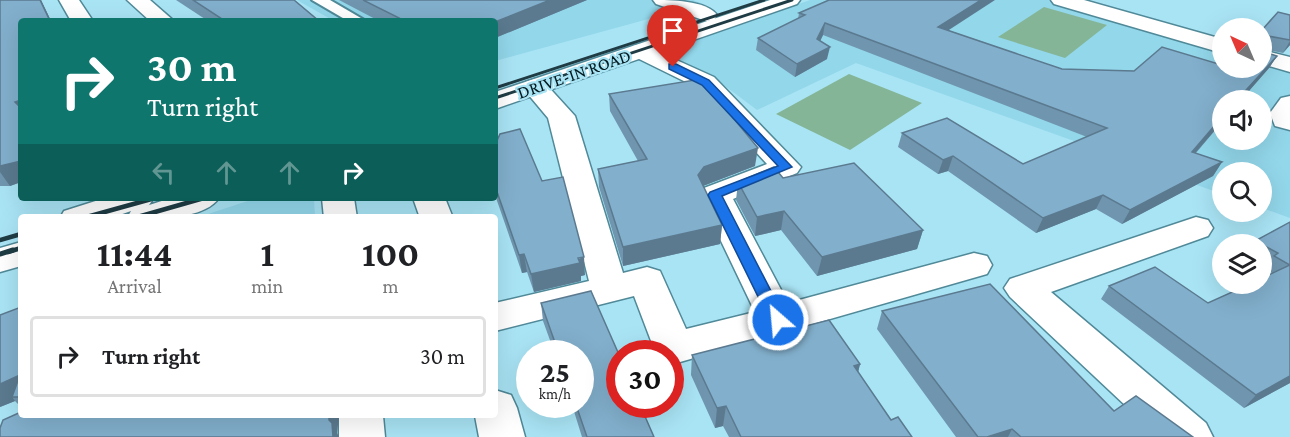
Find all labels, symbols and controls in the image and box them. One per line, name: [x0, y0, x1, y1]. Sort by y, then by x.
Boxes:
pin: [647, 5, 698, 67]
icon: arrive: [656, 14, 689, 47]
north arrow: [1212, 18, 1272, 78]
map controls: [1212, 18, 1272, 294]
icon: right: [48, 42, 126, 120]
text: 30 m: [147, 43, 237, 90]
street label: DRIVE-IN ROAD: [515, 45, 633, 103]
button: sound: [1212, 90, 1272, 150]
text: Turn right: [147, 92, 258, 122]
icon: left: [147, 156, 180, 189]
icon: ahead: [210, 156, 243, 189]
icon: ahead: [273, 156, 306, 189]
icon: right: [336, 156, 369, 189]
button: search: [1212, 162, 1272, 222]
text: 11:44: [97, 234, 173, 274]
text: 1: [261, 234, 274, 274]
text: 100: [362, 234, 419, 274]
button: layers: [1212, 234, 1272, 294]
text: Arrival: [107, 275, 162, 297]
text: min: [251, 275, 283, 297]
text: m: [383, 275, 399, 297]
position arrow: [746, 288, 810, 352]
icon: right: [51, 340, 84, 373]
speed limit sign: 30: [606, 340, 684, 418]
text: Turn right: [102, 344, 200, 369]
text: 30 m: [420, 344, 465, 369]
text: 25: [540, 355, 570, 388]
text: km/h: [539, 386, 571, 402]

